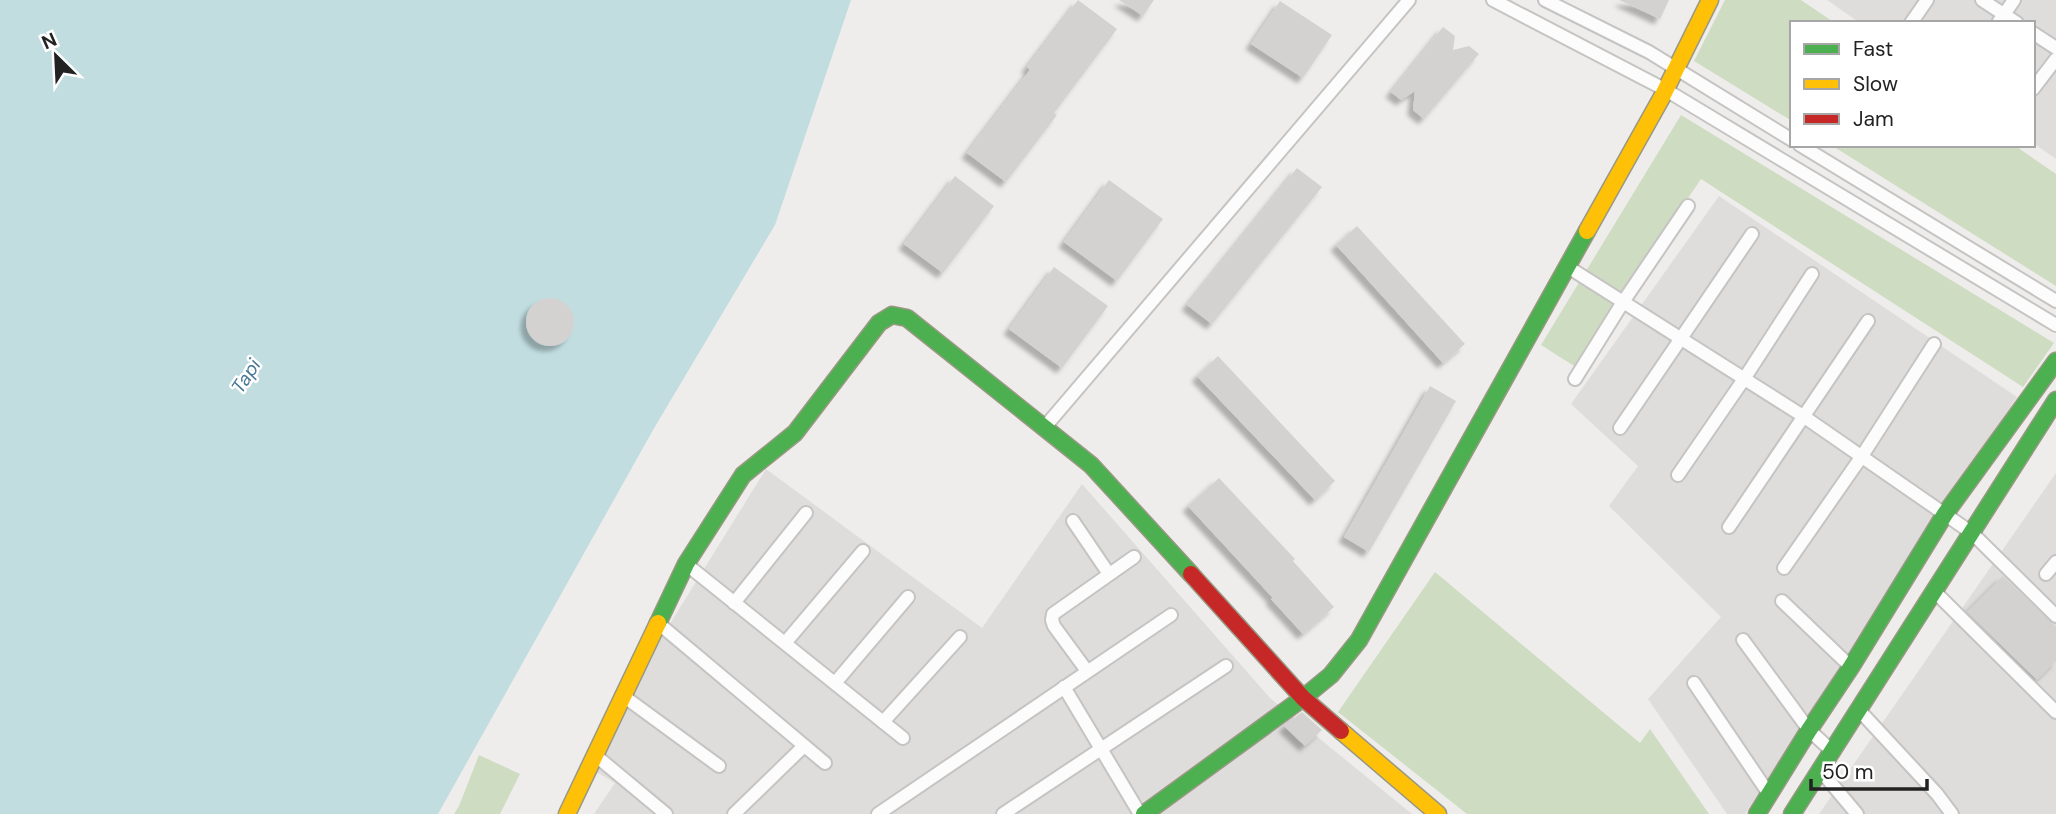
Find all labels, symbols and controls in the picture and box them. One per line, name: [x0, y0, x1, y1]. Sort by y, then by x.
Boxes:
north arrow: [21, 21, 91, 91]
legend: [1790, 21, 2035, 147]
text: N: [38, 27, 61, 55]
text: Fast: [1853, 35, 1893, 63]
text: Slow: [1853, 70, 1898, 98]
text: Jam: [1853, 105, 1894, 133]
water label: Tapi: [226, 354, 267, 398]
scale bar: [1811, 748, 1926, 792]
text: 50 m: [1822, 758, 1873, 786]

